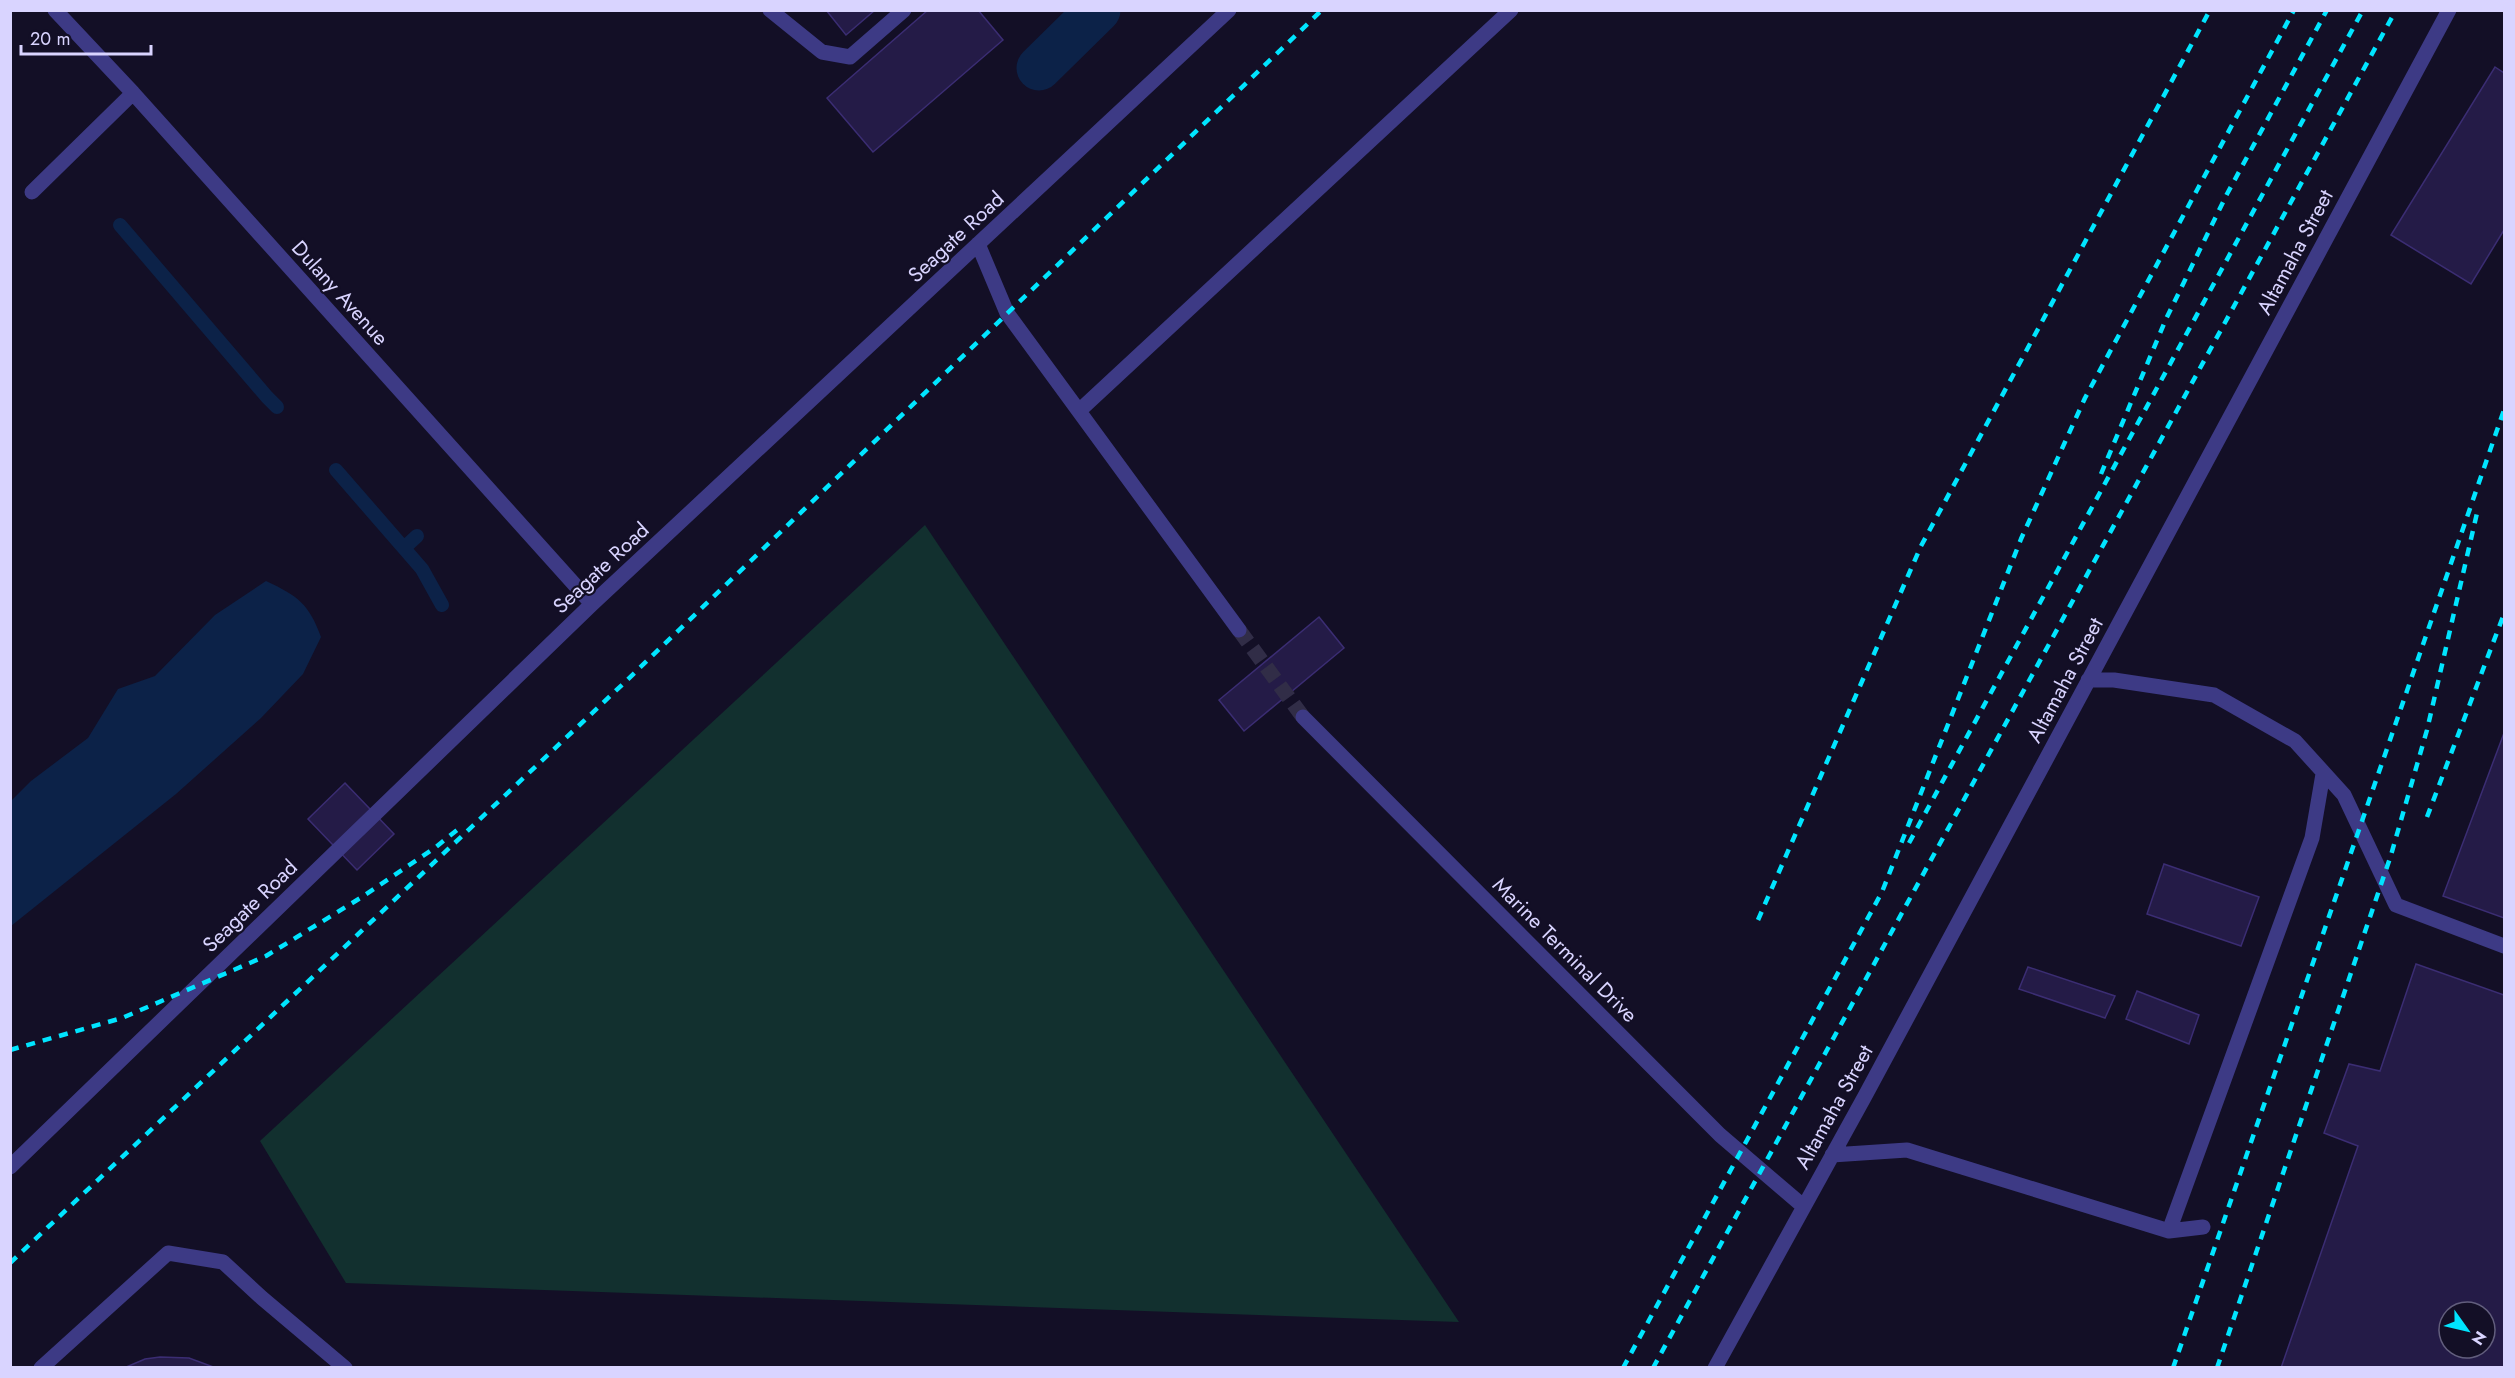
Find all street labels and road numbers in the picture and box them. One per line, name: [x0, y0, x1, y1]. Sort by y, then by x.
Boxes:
street label: Seagate Road: [901, 184, 1011, 290]
street label: Altamaha Street: [2249, 184, 2341, 320]
street label: Dulany Avenue: [285, 234, 395, 352]
street label: Seagate Road: [546, 515, 656, 621]
street label: Altamaha Street: [2019, 612, 2111, 748]
street label: Seagate Road: [196, 853, 304, 959]
street label: Marine Terminal Drive: [1486, 871, 1644, 1029]
street label: Altamaha Street: [1787, 1039, 1881, 1175]

